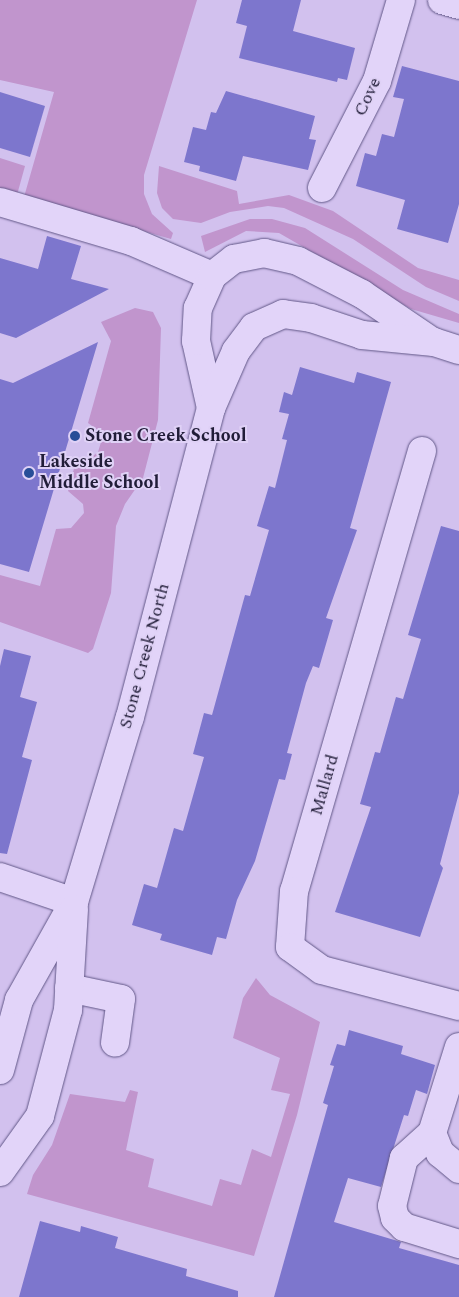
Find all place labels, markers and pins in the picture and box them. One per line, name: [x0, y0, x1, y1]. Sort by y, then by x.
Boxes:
place label: Stone Creek School: [85, 425, 247, 447]
marker: Stone Creek School: [69, 430, 81, 442]
place label: Lakeside Middle School: [39, 452, 159, 494]
marker: Lakeside Middle School: [23, 467, 35, 479]

